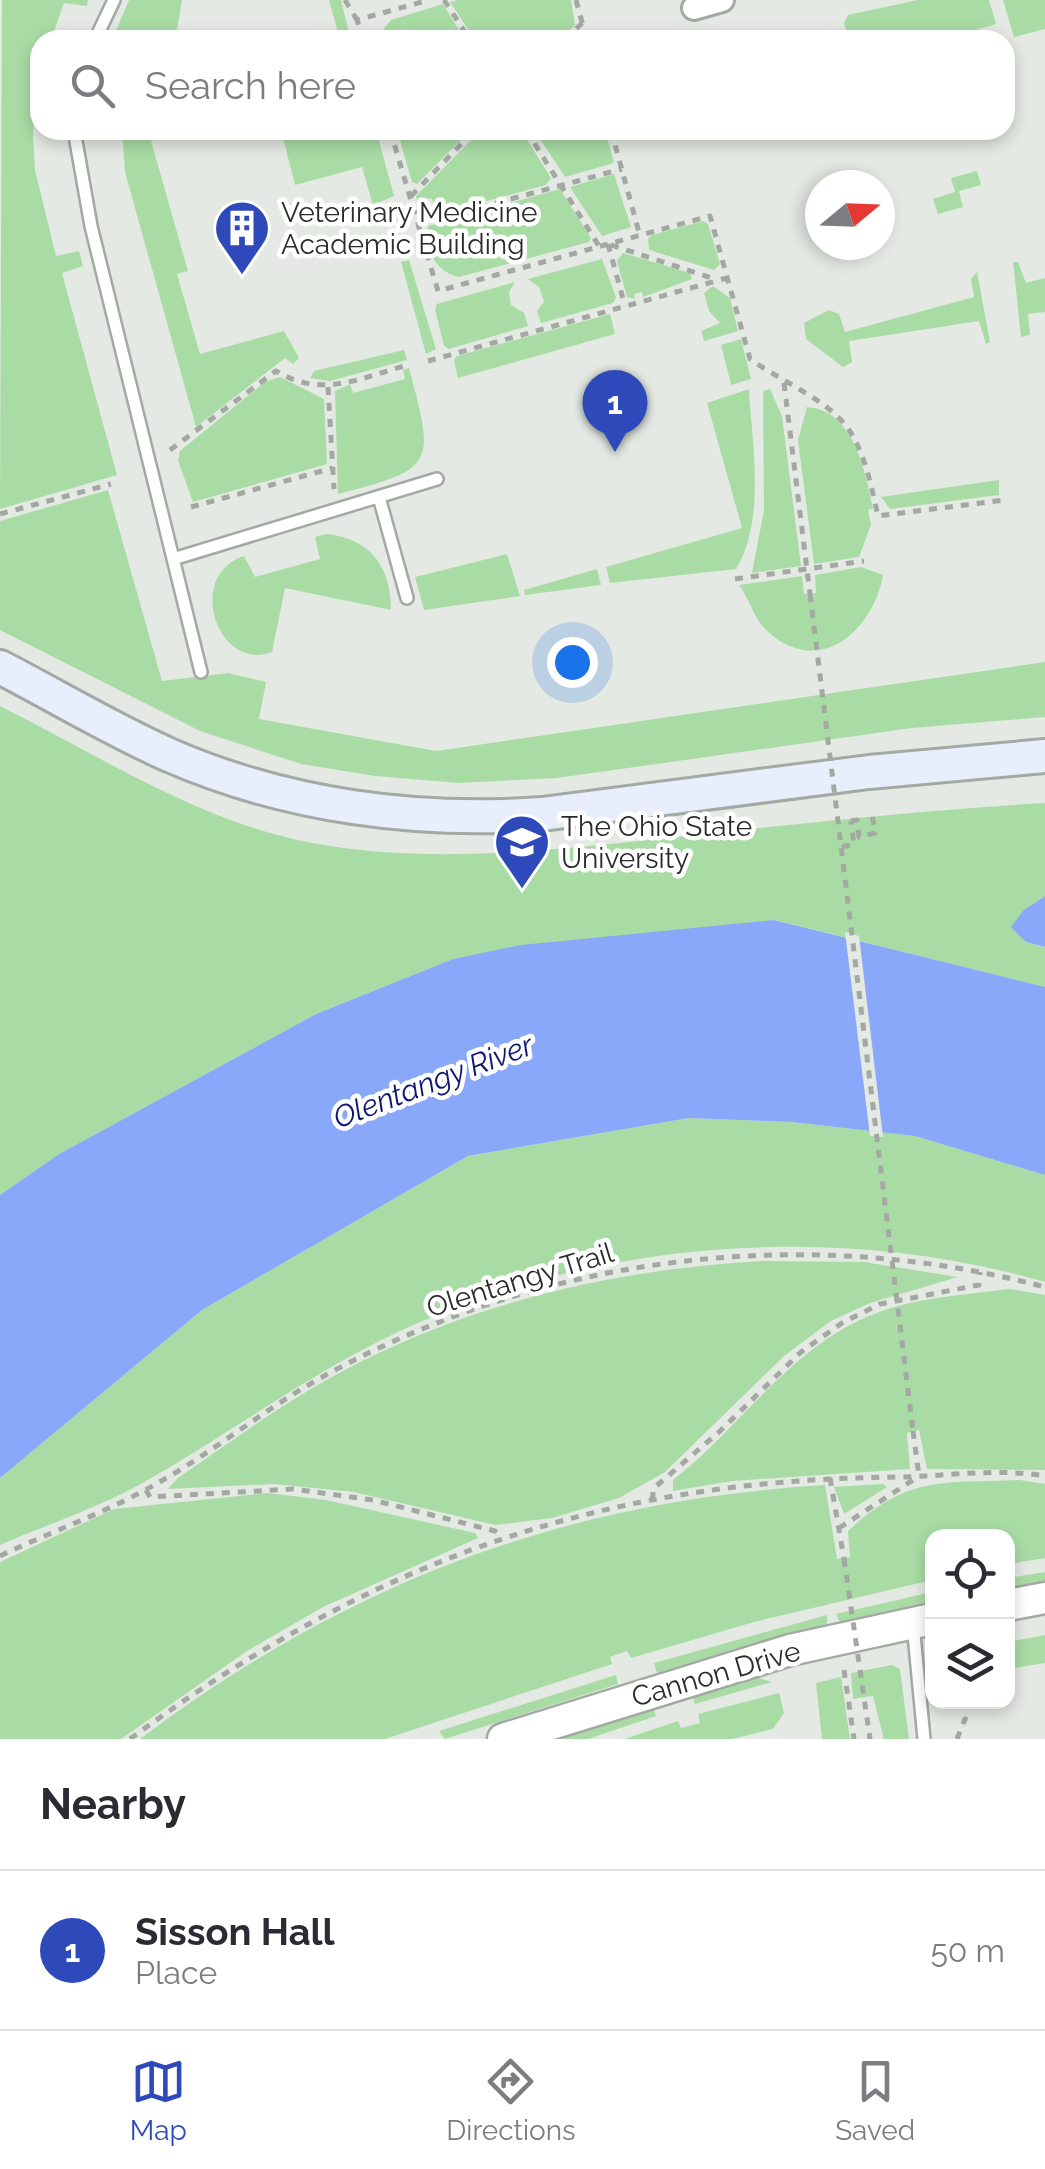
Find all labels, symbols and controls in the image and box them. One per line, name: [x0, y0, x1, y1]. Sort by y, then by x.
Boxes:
search box: [30, 30, 1015, 140]
icon: search: [65, 58, 120, 113]
text: Search here: [145, 63, 356, 108]
north arrow: [805, 170, 895, 260]
place label: Veterinary Medicine Academic Building: [281, 196, 537, 261]
building icon: Veterinary Medicine Academic Building: [212, 198, 272, 277]
pin: 1: [582, 370, 648, 452]
your location: [547, 637, 598, 688]
place label: The Ohio State University: [561, 810, 752, 875]
school or university icon: The Ohio State University: [492, 812, 552, 891]
water label: Olentangy River: [328, 1026, 539, 1135]
street label: Olentangy Trail: [423, 1236, 618, 1324]
map controls: [925, 1529, 1015, 1709]
button: locate: [925, 1529, 1015, 1619]
button: layers: [925, 1619, 1015, 1709]
street label: Cannon Drive: [628, 1634, 804, 1714]
text: Nearby: [40, 1780, 186, 1829]
text: Sisson Hall: [135, 1909, 335, 1954]
text: 1: [65, 1932, 80, 1969]
text: 50 m: [930, 1932, 1005, 1969]
text: Place: [135, 1954, 217, 1991]
tab: Map: [130, 2054, 187, 2147]
tab: Directions: [446, 2054, 576, 2147]
tab: Saved: [835, 2054, 915, 2147]

